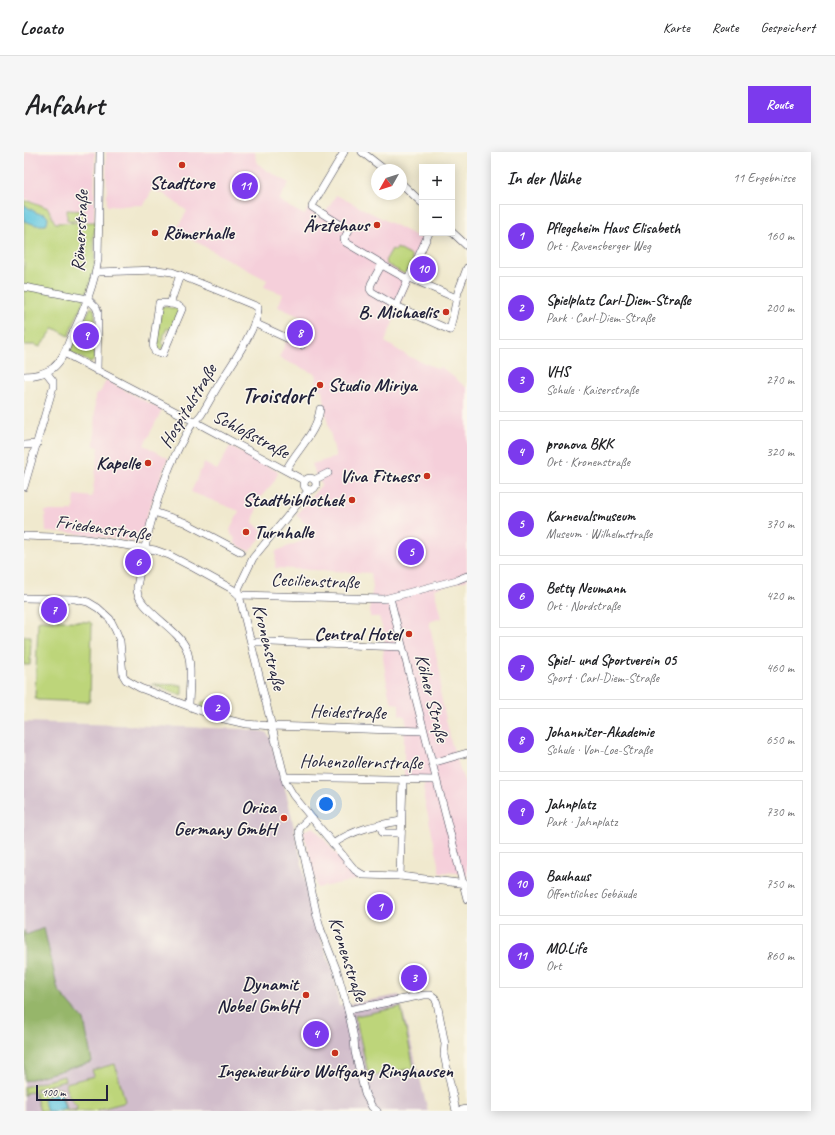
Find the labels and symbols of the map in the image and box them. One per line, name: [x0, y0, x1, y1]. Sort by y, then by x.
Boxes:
marker: Stadttore: [177, 160, 187, 170]
north arrow: [371, 164, 407, 200]
place label: Stadttore: [150, 171, 216, 195]
pin: 11: [232, 171, 258, 201]
street label: Römerstraße: [66, 188, 94, 272]
place label: Ärztehaus: [304, 213, 371, 237]
marker: Ärztehaus: [372, 220, 382, 230]
place label: Römerhalle: [163, 221, 235, 245]
marker: Römerhalle: [150, 228, 160, 238]
pin: 10: [410, 254, 436, 284]
place label: B. Michaelis: [358, 300, 440, 324]
marker: B. Michaelis: [441, 307, 451, 317]
pin: 8: [287, 318, 313, 348]
pin: 9: [73, 321, 99, 351]
street label: Hospitalstraße: [154, 358, 223, 452]
place label: Studio Miriya: [328, 373, 419, 397]
marker: Studio Miriya: [315, 380, 325, 390]
district label: Troisdorf: [242, 381, 317, 410]
street label: Schloßstraße: [209, 404, 295, 465]
place label: Kapelle: [96, 451, 142, 475]
marker: Kapelle: [143, 458, 153, 468]
place label: Viva Fitness: [340, 464, 421, 488]
marker: Viva Fitness: [422, 471, 432, 481]
place label: Stadtbibliothek: [242, 488, 346, 512]
marker: Stadtbibliothek: [347, 495, 357, 505]
street label: Friedensstraße: [54, 509, 154, 547]
place label: Turnhalle: [254, 520, 315, 544]
marker: Turnhalle: [241, 527, 251, 537]
pin: 5: [398, 537, 424, 567]
pin: 6: [125, 547, 151, 577]
street label: Cecilienstraße: [271, 567, 361, 595]
pin: 7: [41, 595, 67, 625]
street label: Kronenstraße: [247, 602, 292, 694]
place label: Central Hotel: [314, 622, 405, 646]
marker: Central Hotel: [404, 629, 414, 639]
street label: Kölner Straße: [410, 652, 455, 746]
pin: 2: [204, 693, 230, 723]
street label: Heidestraße: [310, 699, 388, 725]
street label: Hohenzollernstraße: [300, 749, 424, 775]
your location: [316, 794, 336, 814]
place label: Orica Germany GmbH: [174, 795, 279, 841]
marker: Orica Germany GmbH: [279, 813, 289, 823]
pin: 1: [367, 892, 393, 922]
street label: Kronenstraße: [323, 914, 373, 1006]
pin: 3: [401, 963, 427, 993]
place label: Dynamit Nobel GmbH: [217, 972, 302, 1018]
marker: Dynamit Nobel GmbH: [301, 990, 311, 1000]
pin: 4: [303, 1019, 329, 1049]
marker: Ingenieurbüro Wolfgang Ringhausen: [330, 1048, 340, 1058]
place label: Ingenieurbüro Wolfgang Ringhausen: [217, 1059, 453, 1083]
scale bar: [36, 1083, 108, 1102]

